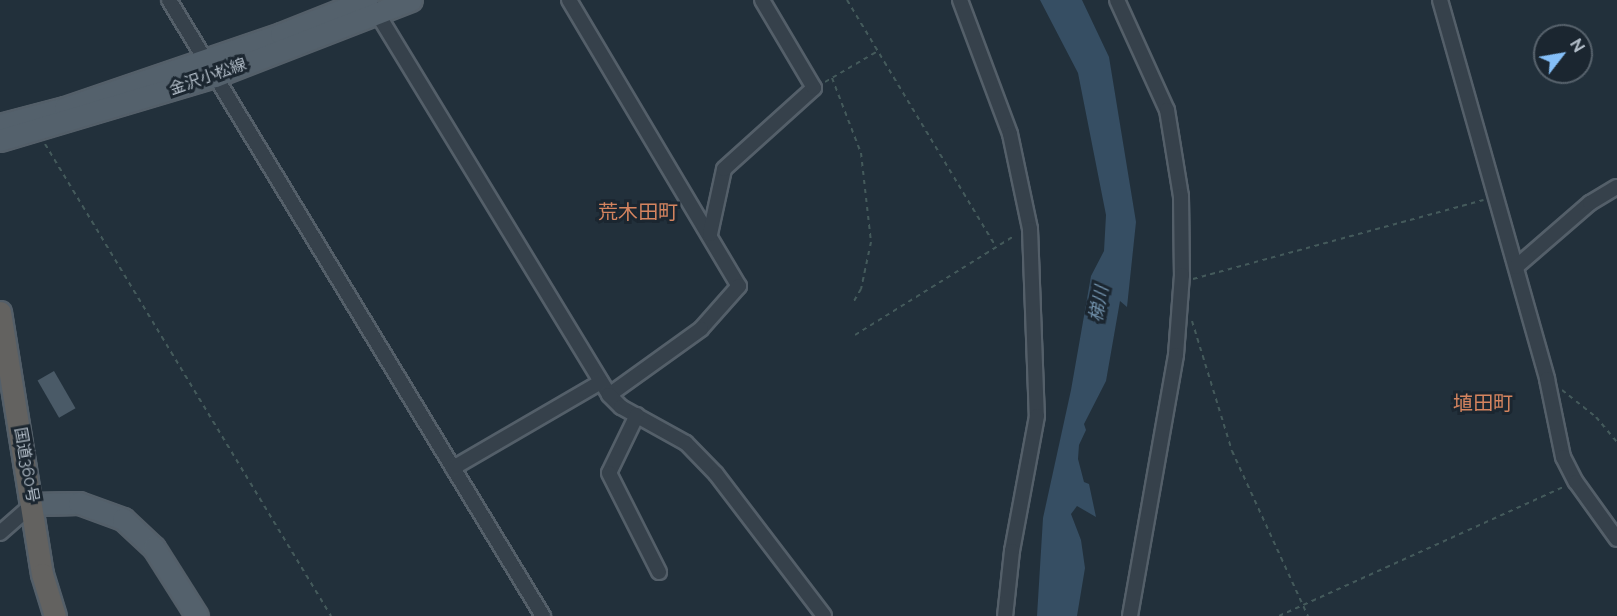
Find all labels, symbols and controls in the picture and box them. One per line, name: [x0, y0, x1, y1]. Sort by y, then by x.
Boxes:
north arrow: [1533, 24, 1593, 84]
text: N: [1566, 35, 1588, 56]
street label: 金沢小松線: [167, 55, 249, 99]
district label: 荒木田町: [598, 200, 678, 224]
water label: 梯川: [1085, 284, 1113, 324]
district label: 埴田町: [1453, 391, 1513, 415]
street label: 国道360号: [10, 426, 42, 504]

